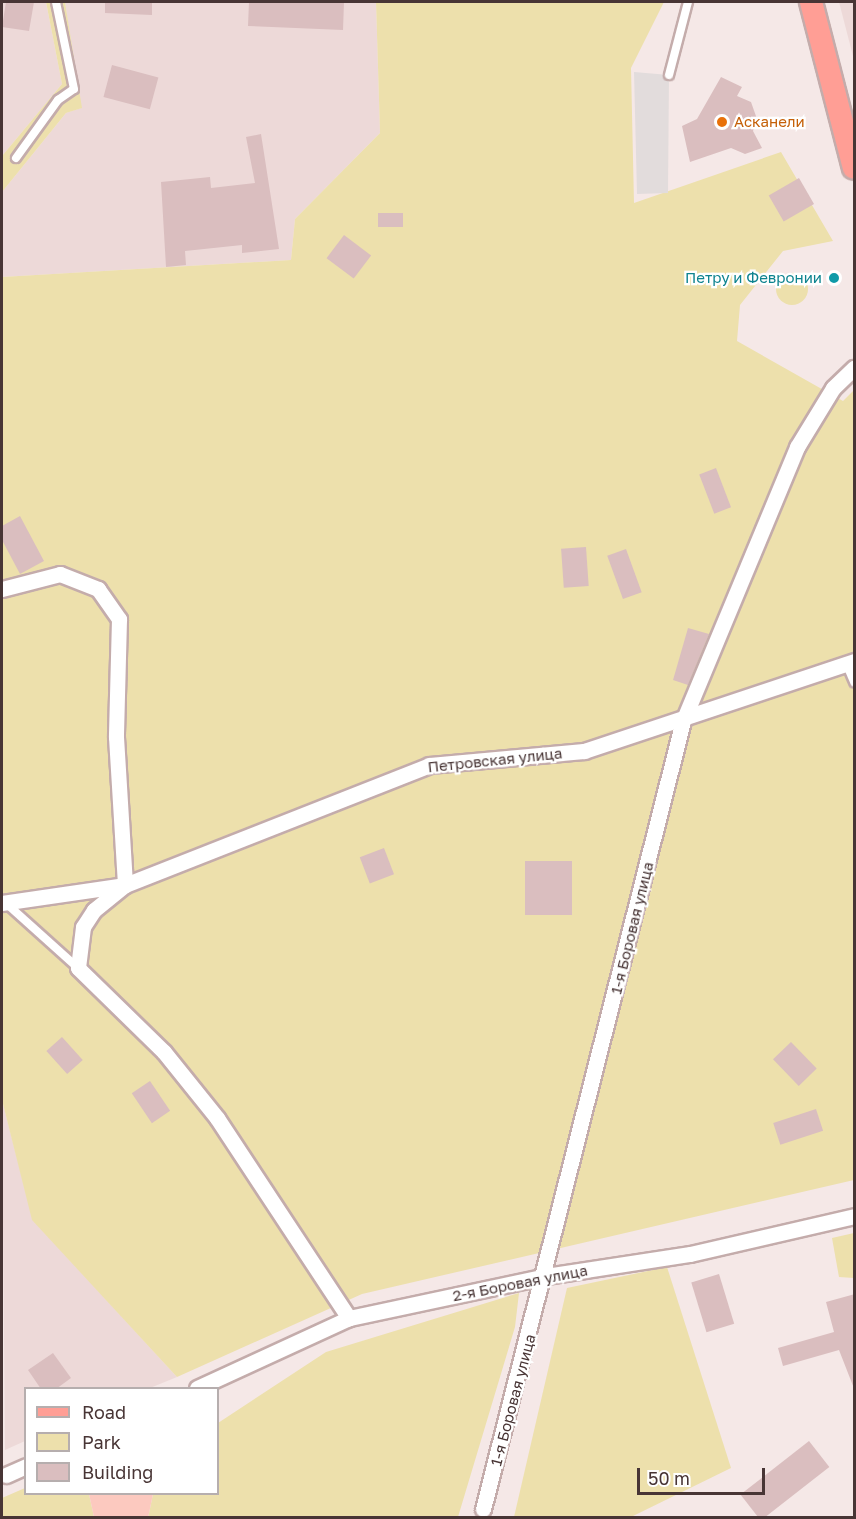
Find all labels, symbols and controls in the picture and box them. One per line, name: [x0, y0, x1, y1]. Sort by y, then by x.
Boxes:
place label: Асканели: [734, 113, 805, 131]
marker: Асканели: [715, 115, 729, 129]
place label: Петру и Февронии: [685, 269, 822, 287]
marker: Петру и Февронии: [827, 271, 841, 285]
street label: Петровская улица: [427, 744, 563, 776]
street label: 1-я Боровая улица: [607, 860, 657, 996]
street label: 2-я Боровая улица: [451, 1261, 589, 1305]
street label: 1-я Боровая улица: [487, 1332, 539, 1468]
legend: [24, 1387, 219, 1495]
text: Road: [82, 1401, 126, 1423]
text: Park: [82, 1431, 121, 1453]
scale bar: [640, 1456, 768, 1494]
text: Building: [82, 1461, 153, 1483]
text: 50 m: [648, 1467, 690, 1489]

